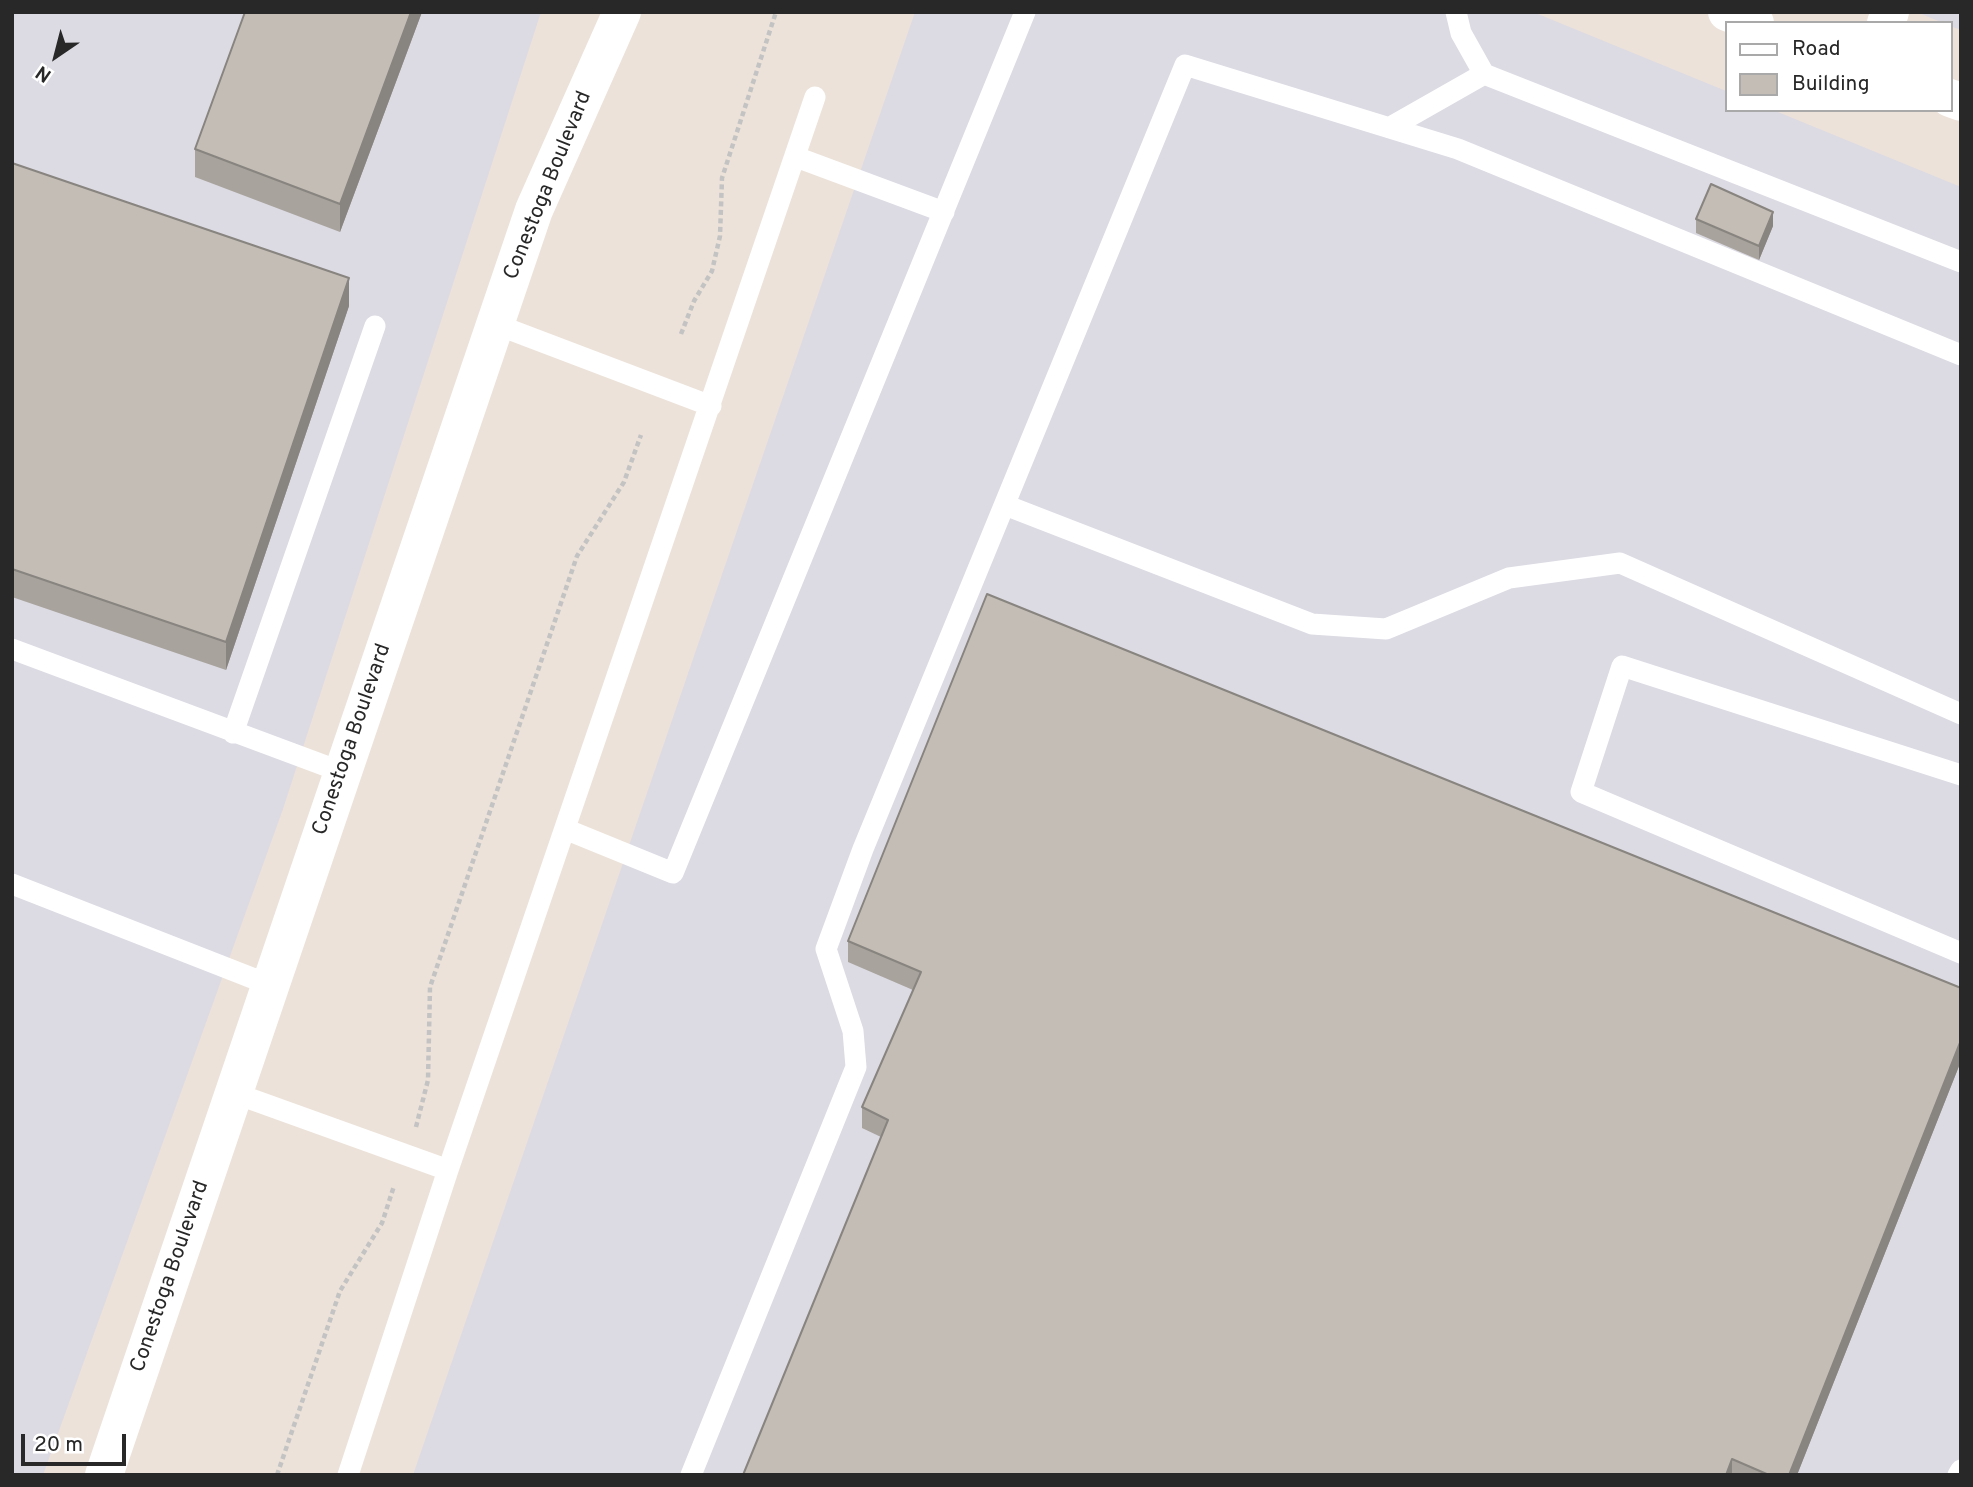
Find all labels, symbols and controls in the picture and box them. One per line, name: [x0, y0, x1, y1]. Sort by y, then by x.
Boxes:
north arrow: [21, 21, 91, 91]
legend: [1724, 21, 1952, 112]
text: Road: [1792, 36, 1841, 63]
text: N: [31, 59, 56, 87]
text: Building: [1792, 71, 1870, 98]
street label: Conestoga Boulevard: [500, 88, 598, 284]
street label: Conestoga Boulevard: [308, 641, 398, 839]
street label: Conestoga Boulevard: [126, 1178, 216, 1376]
scale bar: [24, 1420, 130, 1464]
text: 20 m: [34, 1432, 83, 1459]

